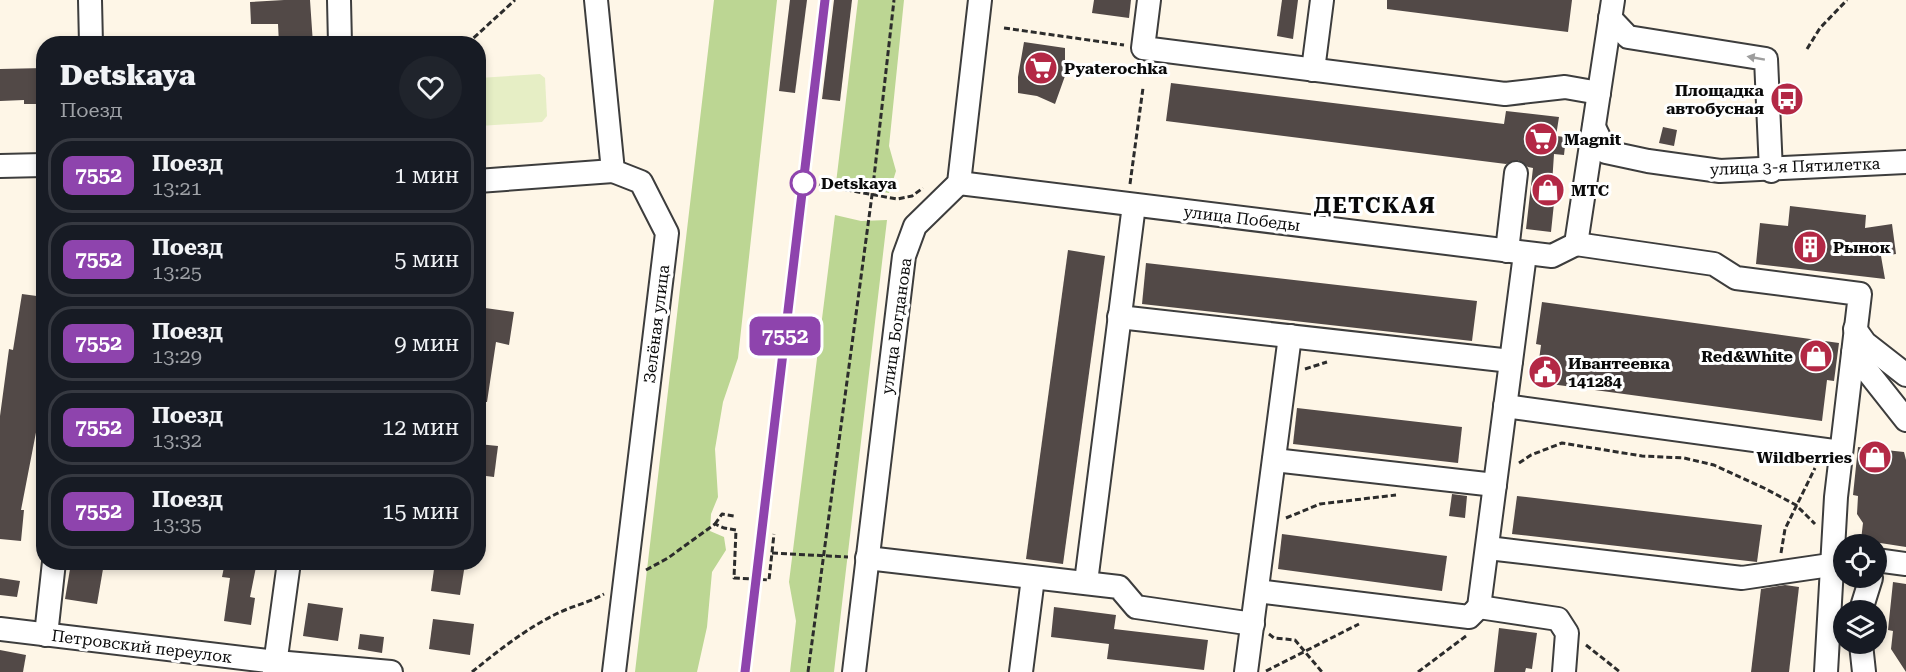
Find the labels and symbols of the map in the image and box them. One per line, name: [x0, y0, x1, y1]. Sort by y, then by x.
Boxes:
supermarket icon: Pyaterochka: [1023, 50, 1059, 86]
one-way arrow: [1746, 53, 1765, 62]
place label: Pyaterochka: [1064, 59, 1168, 78]
place label: Площадка автобусная: [1666, 81, 1765, 118]
bus stop icon: Площадка автобусная: [1769, 81, 1805, 117]
supermarket icon: Magnit: [1523, 121, 1559, 157]
place label: Magnit: [1564, 130, 1622, 149]
street label: улица 3-я Пятилетка: [1709, 154, 1881, 179]
marker: Detskaya: [790, 170, 816, 196]
shop icon: МТС: [1530, 172, 1566, 208]
place label: Detskaya: [821, 174, 897, 193]
place label: МТС: [1571, 181, 1609, 200]
district label: ДЕТСКАЯ: [1314, 193, 1436, 218]
street label: улица Победы: [1182, 202, 1301, 235]
building icon: Рынок: [1792, 229, 1828, 265]
place label: Рынок: [1833, 238, 1891, 257]
street label: улица Богданова: [878, 256, 916, 395]
street label: Зелёная улица: [640, 263, 673, 385]
line badge: 7552: [743, 316, 827, 356]
shop icon: Red&White: [1798, 338, 1834, 374]
place label: Red&White: [1701, 347, 1793, 366]
public building icon: Ивантеевка 141284: [1527, 354, 1563, 390]
place label: Ивантеевка 141284: [1568, 354, 1671, 391]
shop icon: Wildberries: [1857, 439, 1893, 475]
place label: Wildberries: [1757, 448, 1852, 467]
street label: Петровский переулок: [50, 626, 233, 667]

